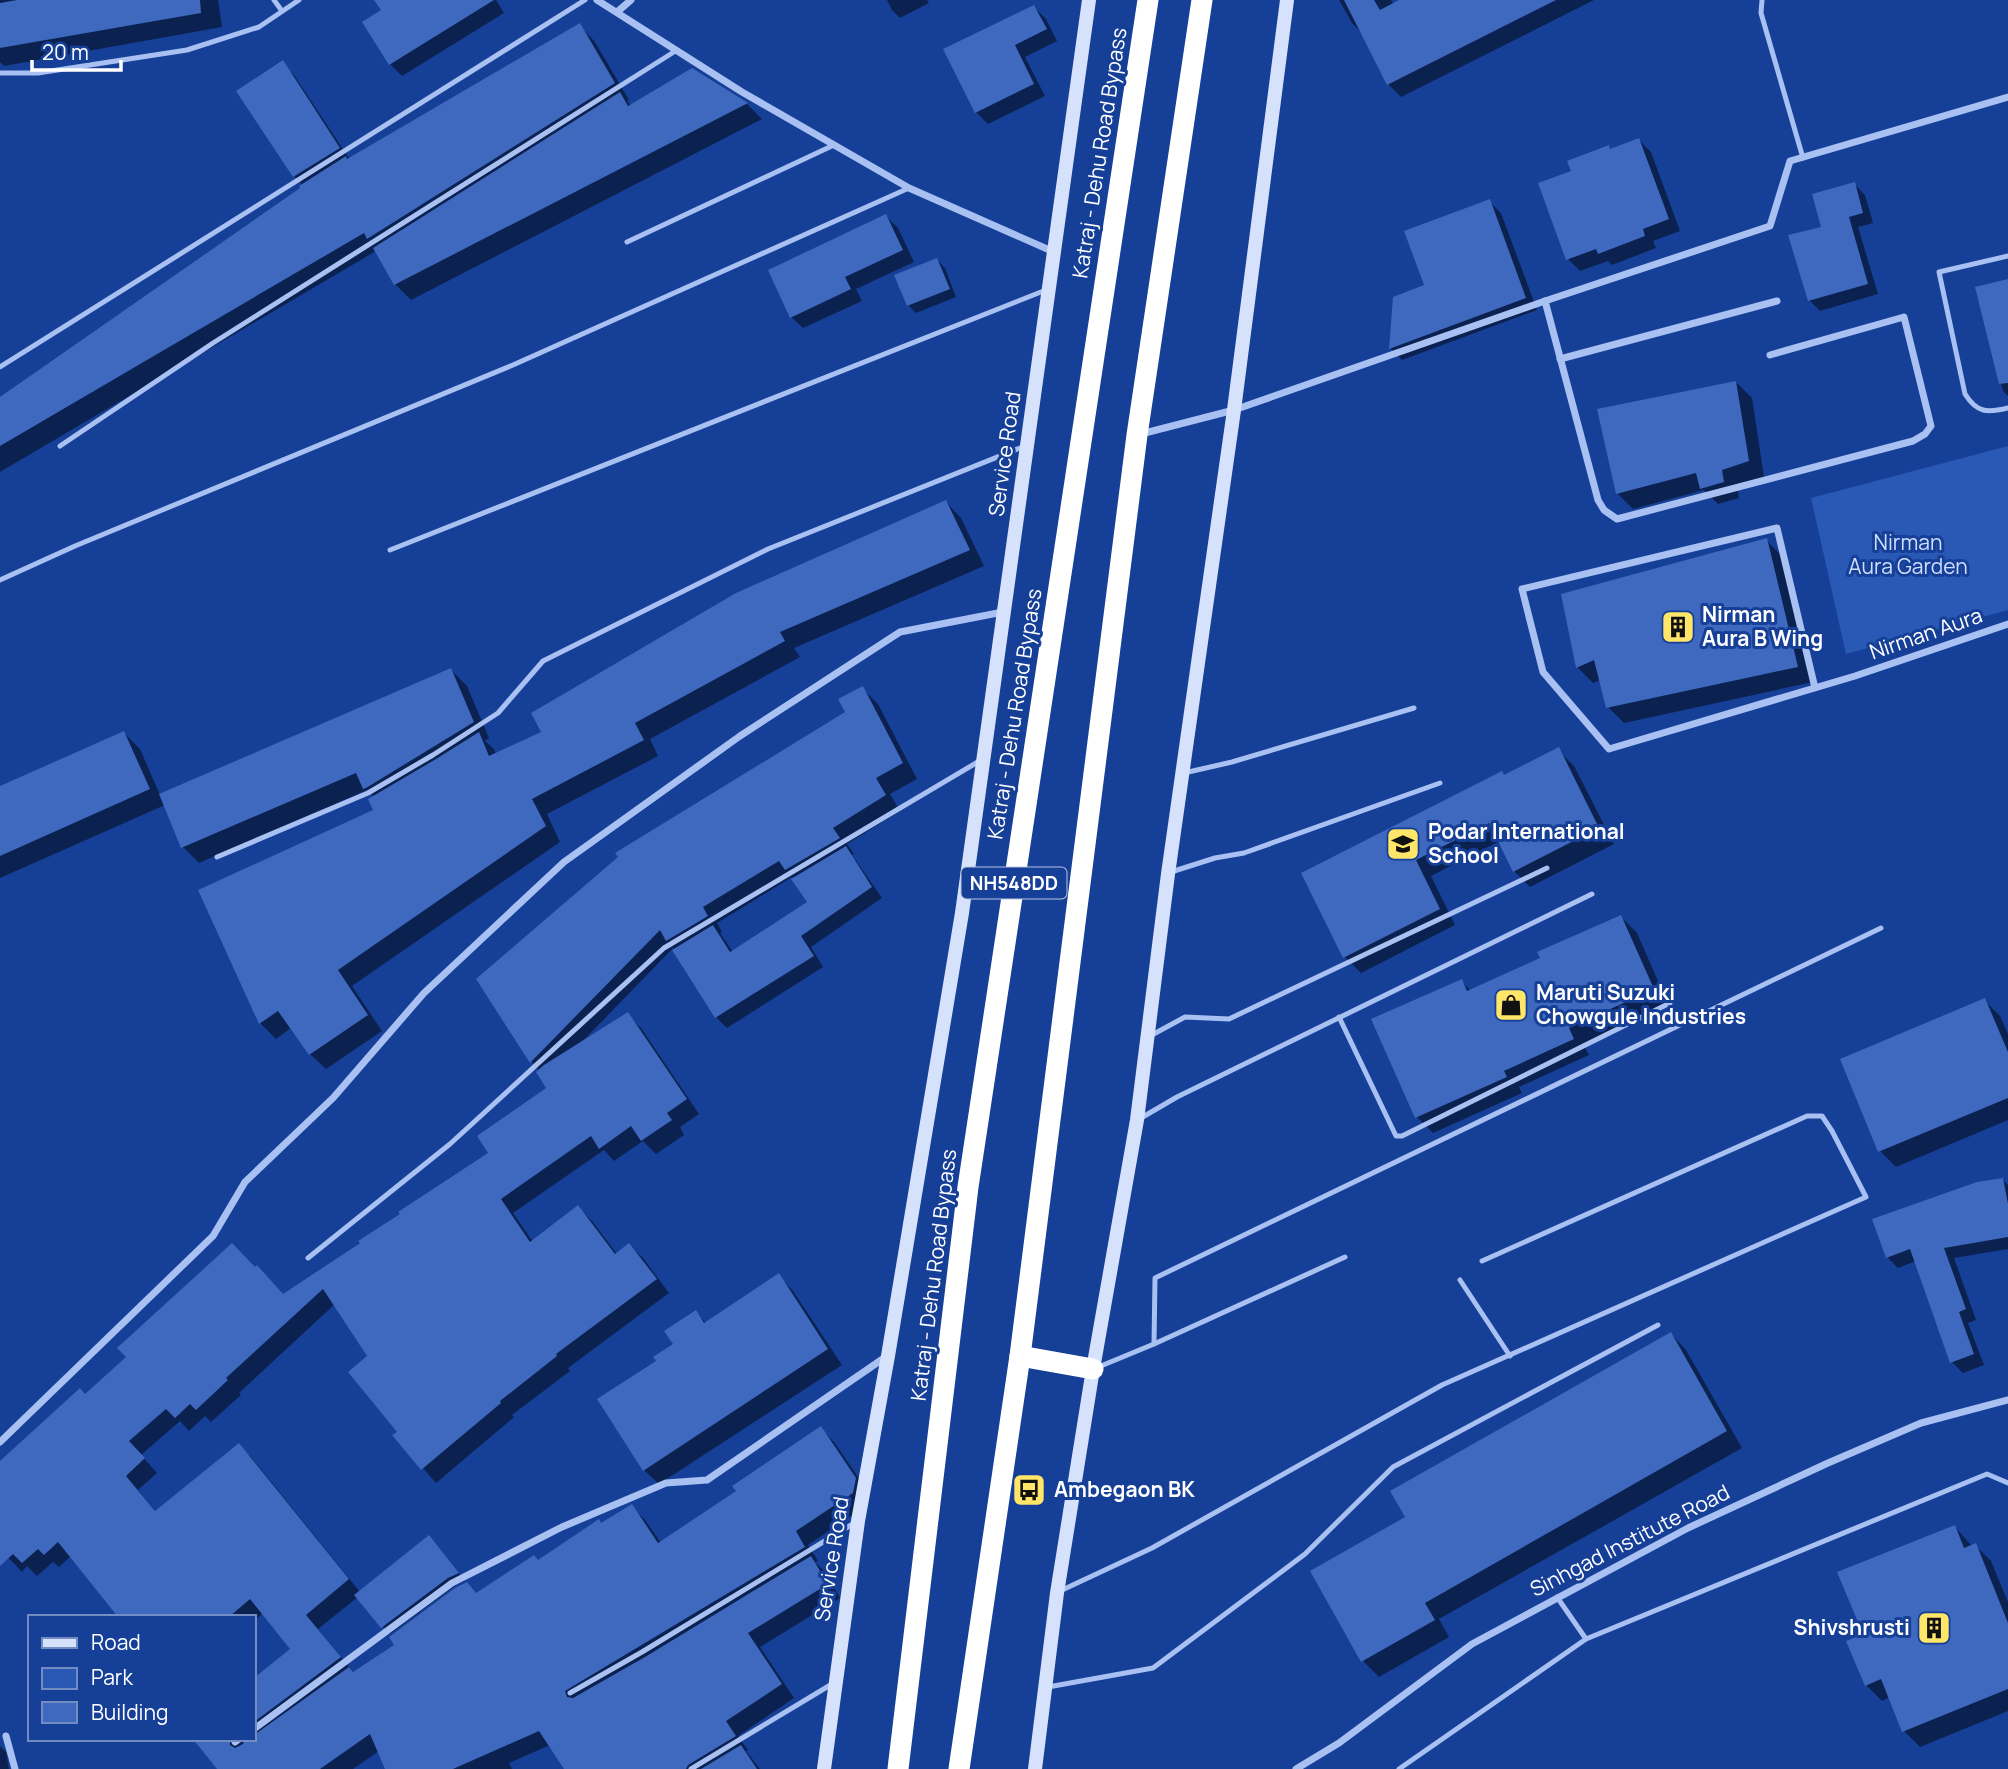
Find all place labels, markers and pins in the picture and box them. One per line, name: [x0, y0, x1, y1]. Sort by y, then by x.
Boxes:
place label: Nirman Aura B Wing: [1702, 600, 1823, 652]
building icon: Nirman Aura B Wing: [1659, 608, 1697, 646]
place label: Podar International School: [1428, 817, 1625, 869]
school or university icon: Podar International School: [1384, 825, 1422, 863]
place label: Maruti Suzuki Chowgule Industries: [1536, 978, 1746, 1030]
shop icon: Maruti Suzuki Chowgule Industries: [1492, 986, 1530, 1024]
bus stop icon: Ambegaon BK: [1010, 1471, 1048, 1509]
place label: Ambegaon BK: [1054, 1475, 1195, 1503]
building icon: Shivshrusti: [1915, 1609, 1953, 1647]
place label: Shivshrusti: [1794, 1613, 1910, 1641]

